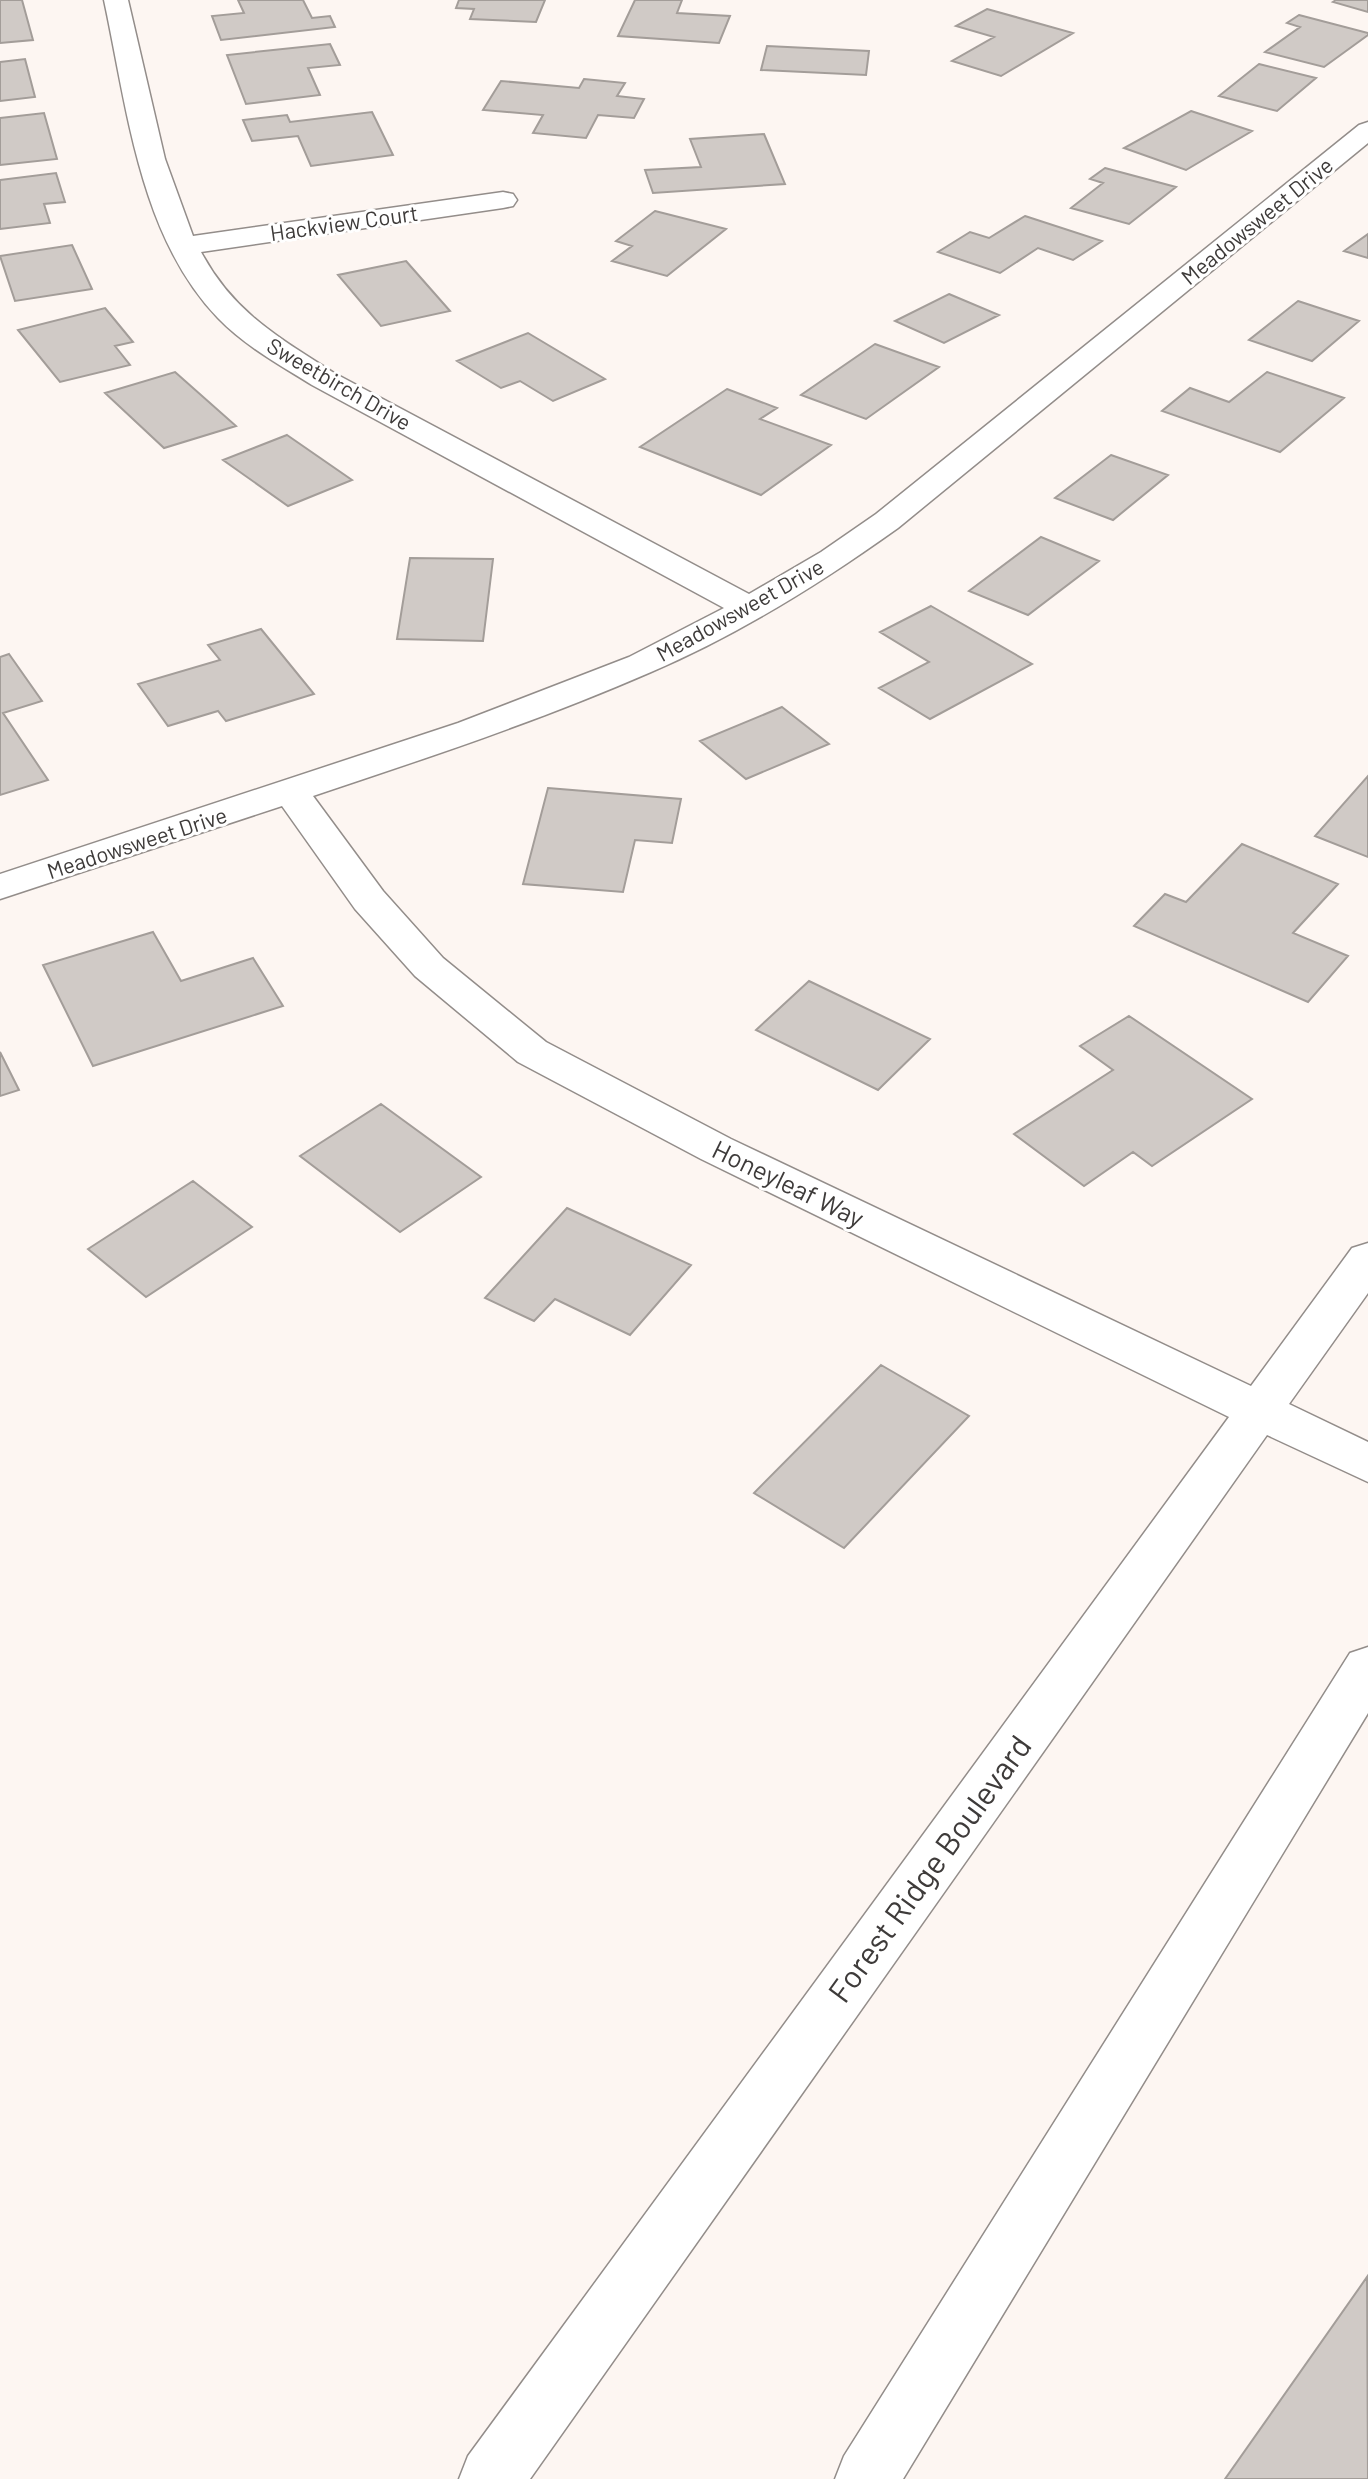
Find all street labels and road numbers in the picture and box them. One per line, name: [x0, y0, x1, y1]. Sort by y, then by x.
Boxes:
street label: Meadowsweet Drive: [1175, 151, 1337, 289]
street label: Hackview Court: [268, 199, 420, 245]
street label: Sweetbirch Drive: [263, 331, 416, 435]
street label: Meadowsweet Drive: [651, 552, 828, 666]
street label: Meadowsweet Drive: [44, 801, 230, 883]
street label: Honeyleaf Way: [708, 1133, 869, 1233]
street label: Forest Ridge Boulevard: [819, 1727, 1038, 2009]

